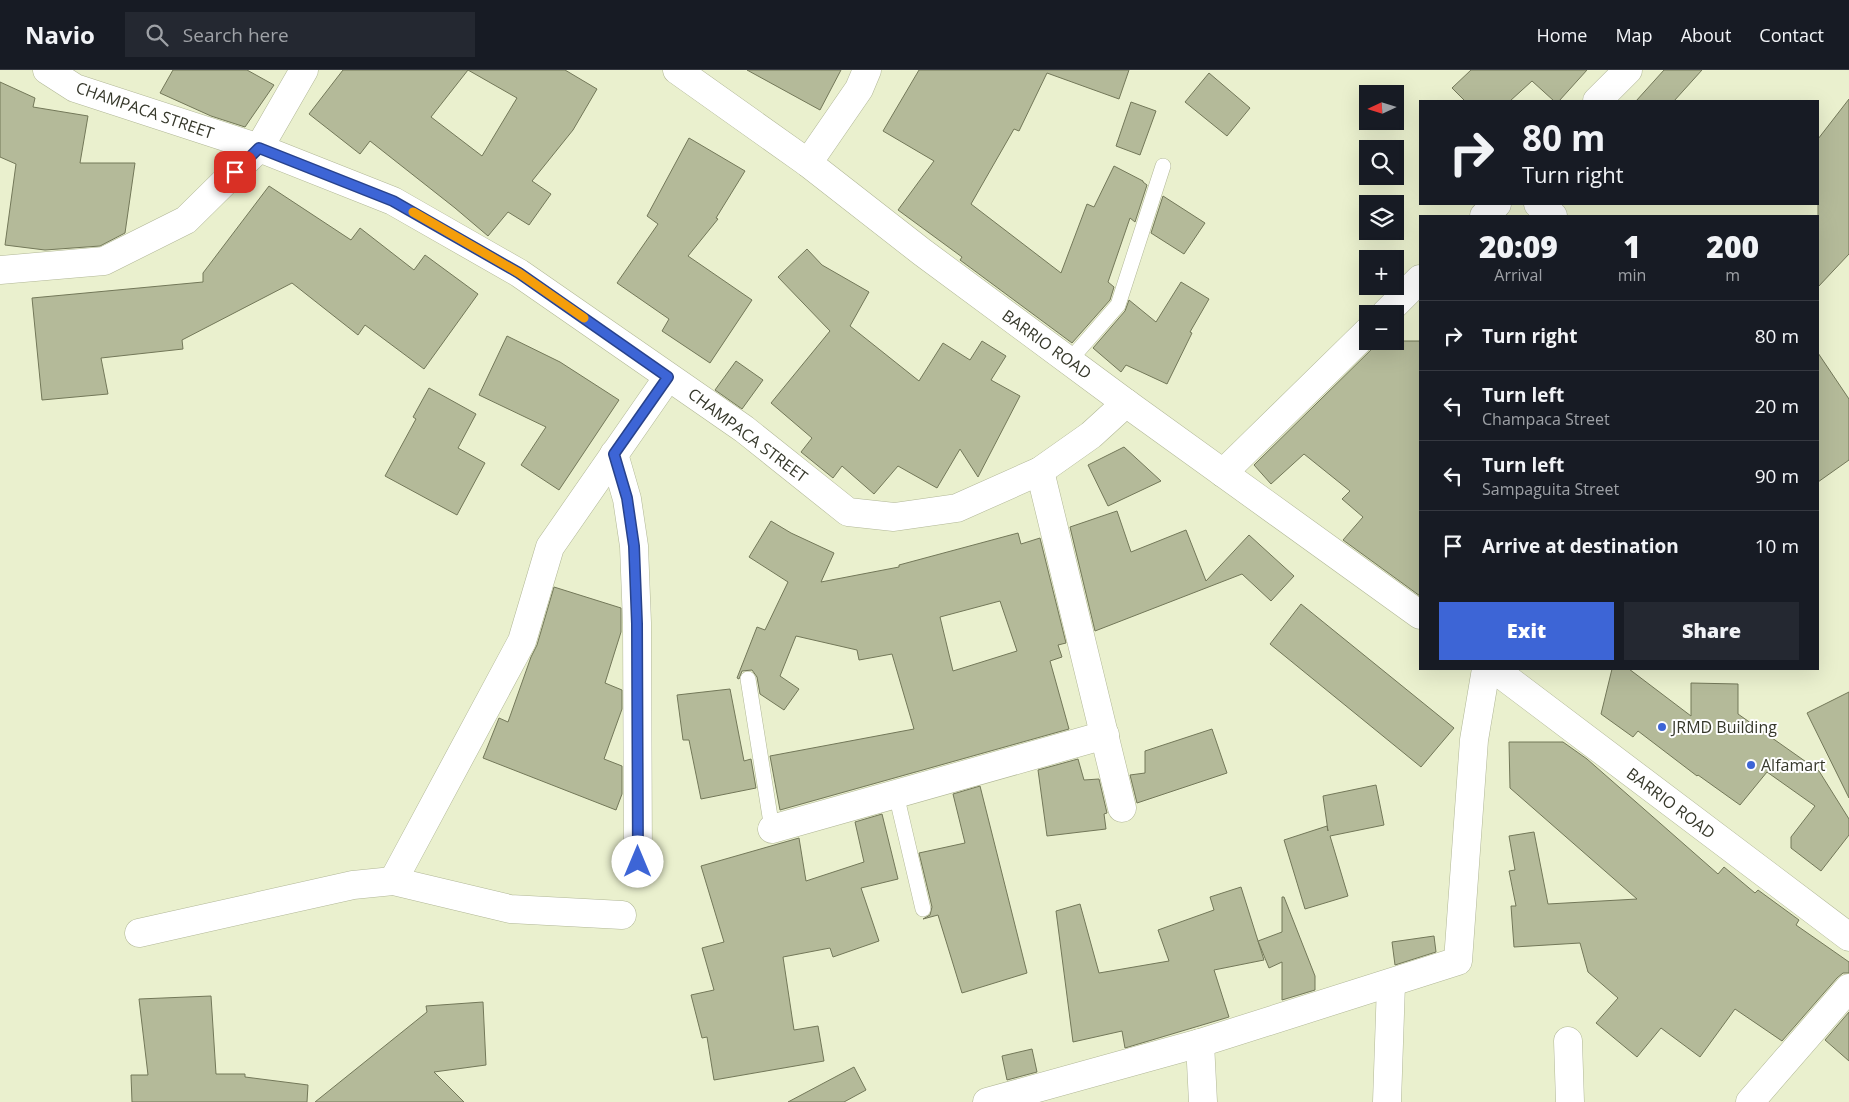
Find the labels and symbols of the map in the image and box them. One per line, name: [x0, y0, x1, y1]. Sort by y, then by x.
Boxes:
street label: CHAMPACA STREET: [73, 76, 217, 144]
north arrow: [1359, 85, 1404, 130]
pin: [214, 151, 256, 193]
street label: BARRIO ROAD: [998, 304, 1096, 384]
street label: CHAMPACA STREET: [684, 383, 812, 487]
place label: JRMD Building: [1670, 716, 1777, 738]
marker: JRMD Building: [1656, 721, 1668, 733]
place label: Alfamart: [1761, 754, 1826, 776]
marker: Alfamart: [1745, 759, 1757, 771]
street label: BARRIO ROAD: [1622, 763, 1720, 843]
position arrow: [611, 835, 663, 887]

